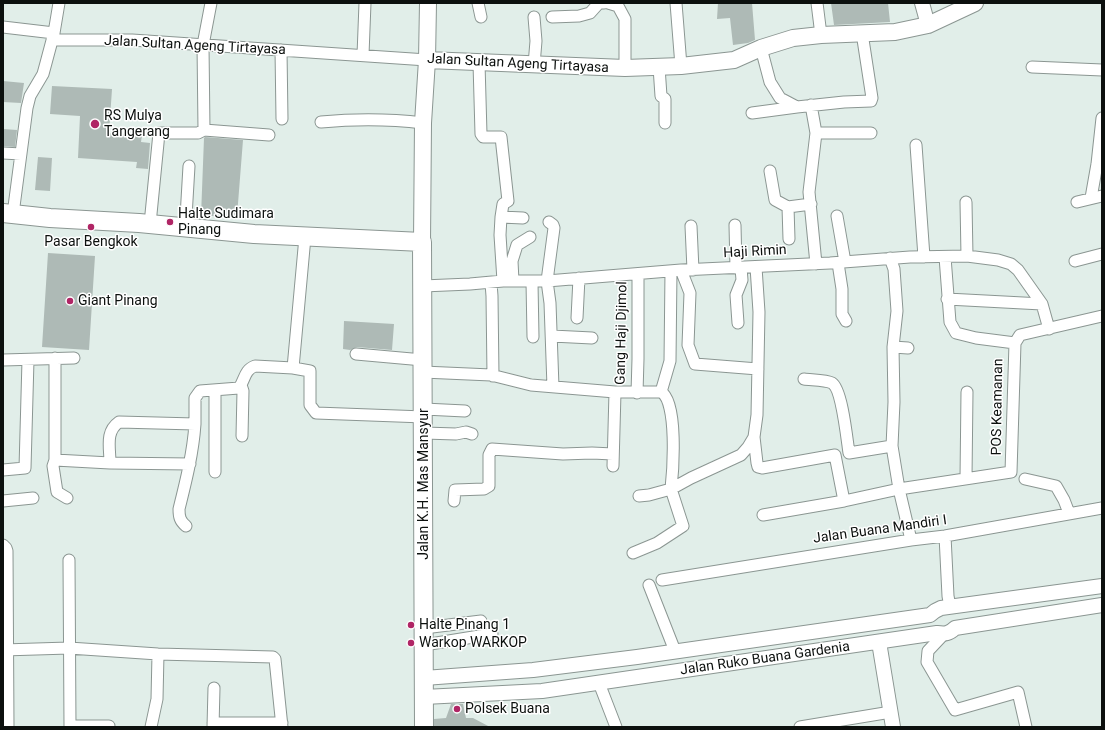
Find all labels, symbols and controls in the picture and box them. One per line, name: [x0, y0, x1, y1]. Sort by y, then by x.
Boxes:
street label: Jalan Sultan Ageng Tirtayasa: [104, 33, 286, 59]
street label: Jalan Sultan Ageng Tirtayasa: [427, 51, 609, 77]
place label: RS Mulya Tangerang: [104, 108, 170, 140]
marker: RS Mulya Tangerang: [89, 118, 101, 130]
place label: Halte Sudimara Pinang: [178, 206, 274, 238]
marker: Halte Sudimara Pinang: [165, 217, 175, 227]
marker: Pasar Bengkok: [86, 222, 96, 232]
place label: Pasar Bengkok: [44, 234, 138, 250]
street label: Haji Rimin: [723, 242, 787, 262]
street label: Gang Haji Djimol: [613, 281, 631, 385]
place label: Giant Pinang: [78, 293, 158, 309]
marker: Giant Pinang: [65, 296, 75, 306]
street label: POS Keamanan: [989, 358, 1007, 456]
street label: Jalan K.H. Mas Mansyur: [416, 408, 432, 560]
street label: Jalan Buana Mandiri I: [812, 512, 948, 548]
place label: Halte Pinang 1: [419, 617, 510, 633]
marker: Halte Pinang 1: [406, 620, 416, 630]
place label: Warkop WARKOP: [419, 635, 527, 651]
marker: Warkop WARKOP: [406, 638, 416, 648]
street label: Jalan Ruko Buana Gardenia: [679, 639, 851, 679]
place label: Polsek Buana: [465, 701, 550, 717]
marker: Polsek Buana: [452, 704, 462, 714]

